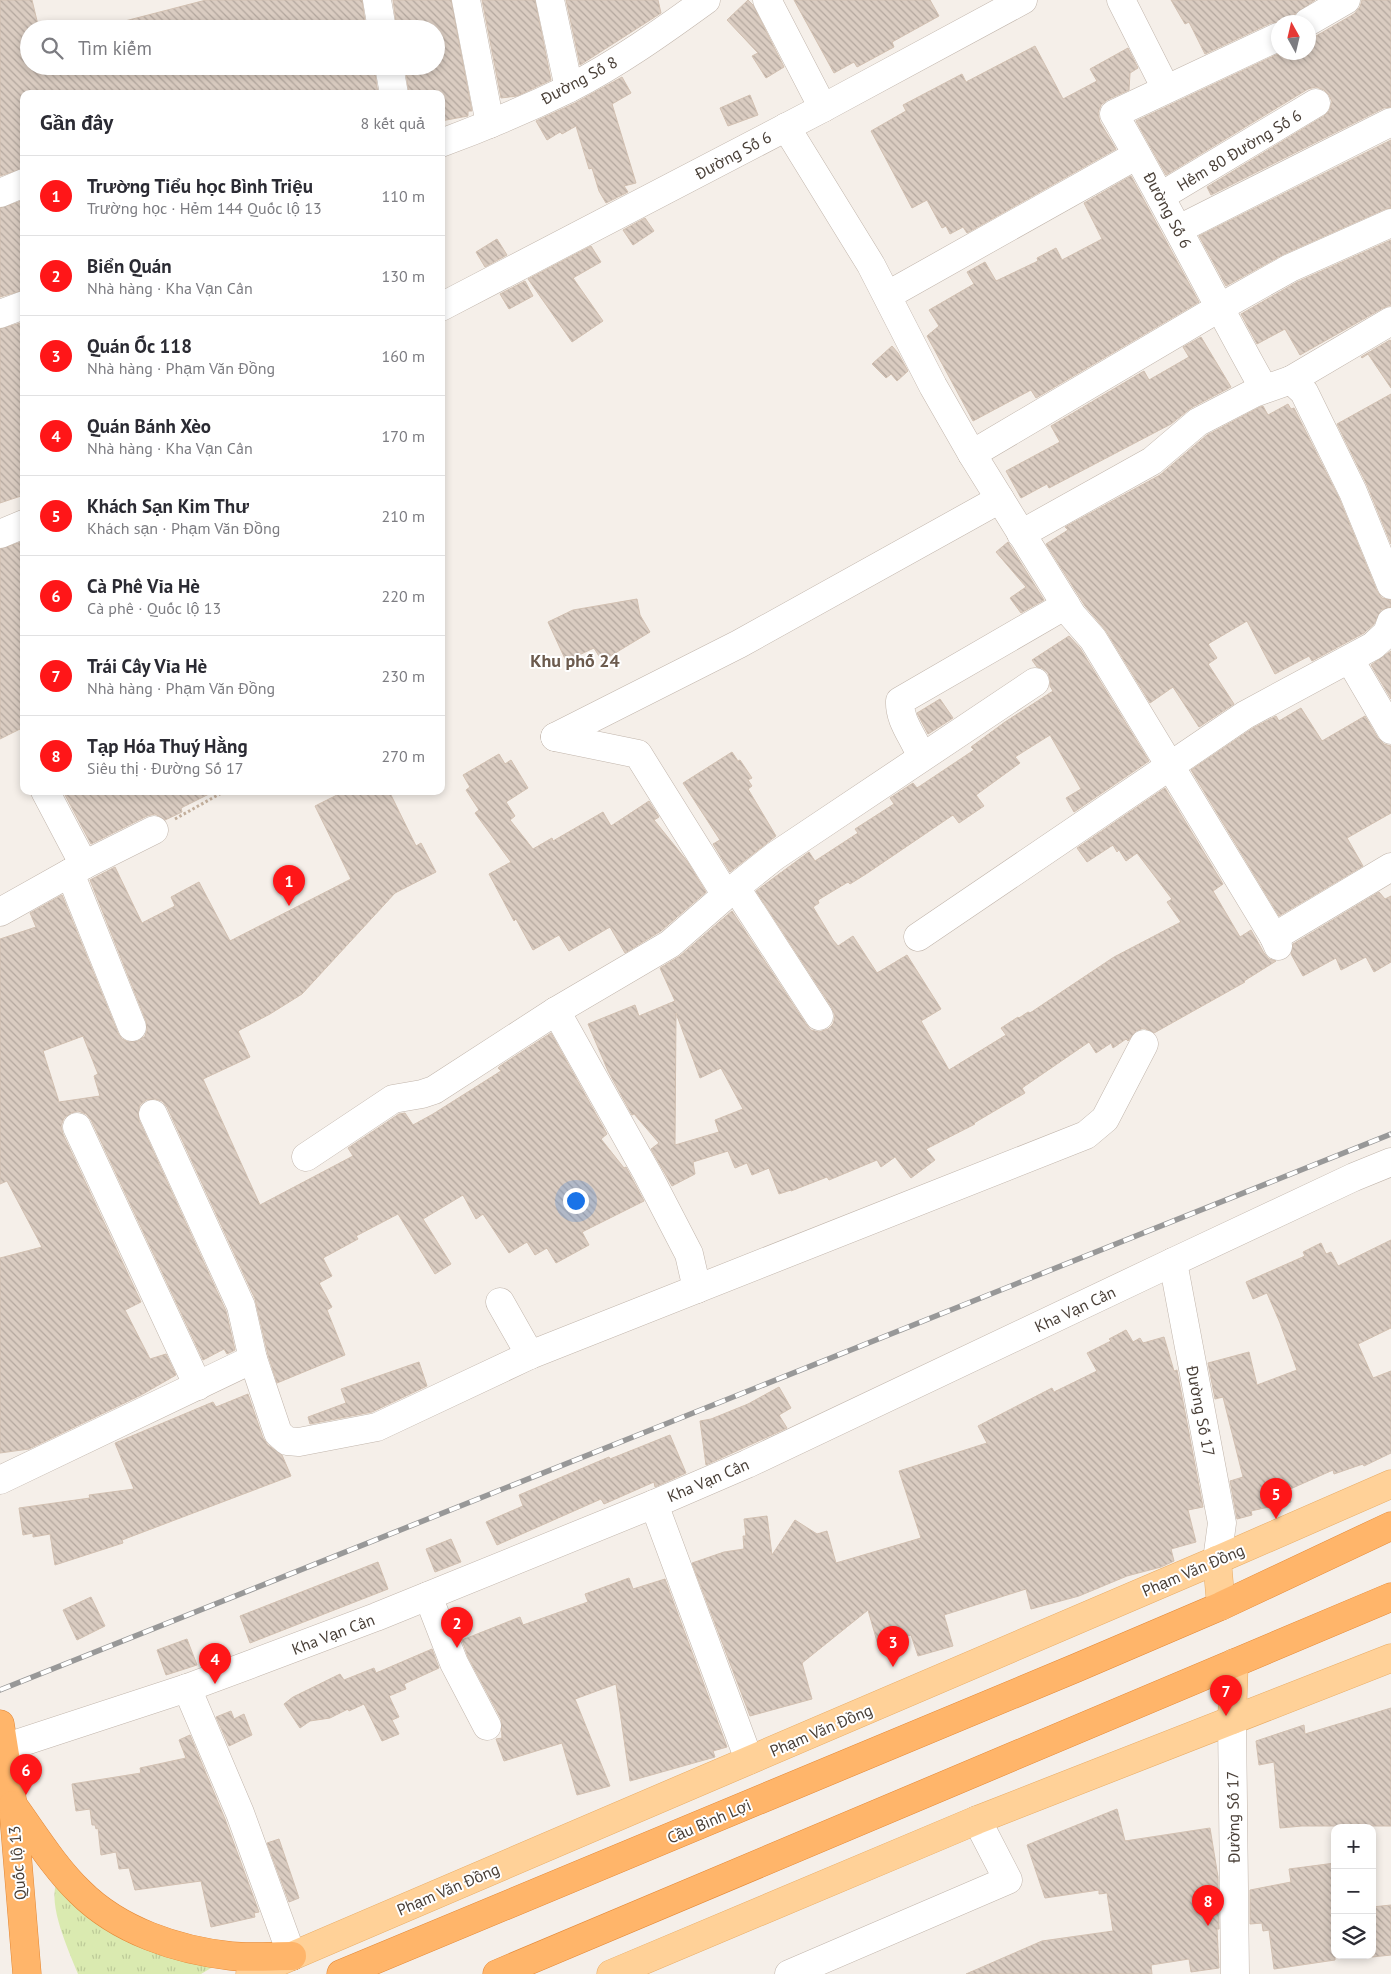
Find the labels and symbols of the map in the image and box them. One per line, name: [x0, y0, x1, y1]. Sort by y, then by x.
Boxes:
north arrow: [1271, 15, 1316, 60]
street label: Đường Số 8: [537, 52, 621, 109]
street label: Hẻm 80 Đường Số 6: [1173, 105, 1305, 195]
street label: Đường Số 6: [691, 127, 775, 184]
street label: Đường Số 6: [1139, 168, 1196, 252]
district label: Khu phố 24: [530, 649, 620, 672]
pin: 1: [273, 865, 305, 906]
your location: [563, 1188, 589, 1214]
street label: Kha Vạn Cân: [1031, 1282, 1119, 1336]
street label: Đường Số 17: [1182, 1363, 1220, 1458]
street label: Kha Vạn Cân: [664, 1454, 752, 1506]
pin: 5: [1260, 1478, 1292, 1519]
street label: Phạm Văn Đồng: [1139, 1539, 1247, 1601]
pin: 2: [441, 1607, 473, 1648]
street label: Kha Vạn Cân: [289, 1609, 377, 1659]
pin: 3: [877, 1626, 909, 1667]
pin: 4: [199, 1643, 231, 1684]
pin: 7: [1210, 1675, 1242, 1716]
street label: Phạm Văn Đồng: [767, 1699, 875, 1761]
pin: 6: [10, 1754, 42, 1795]
street label: Đường Số 17: [1222, 1771, 1244, 1864]
street label: Cầu Bình Lợi: [664, 1794, 754, 1848]
street label: Quốc lộ 13: [4, 1825, 30, 1901]
street label: Phạm Văn Đồng: [394, 1858, 502, 1920]
pin: 8: [1192, 1885, 1224, 1926]

